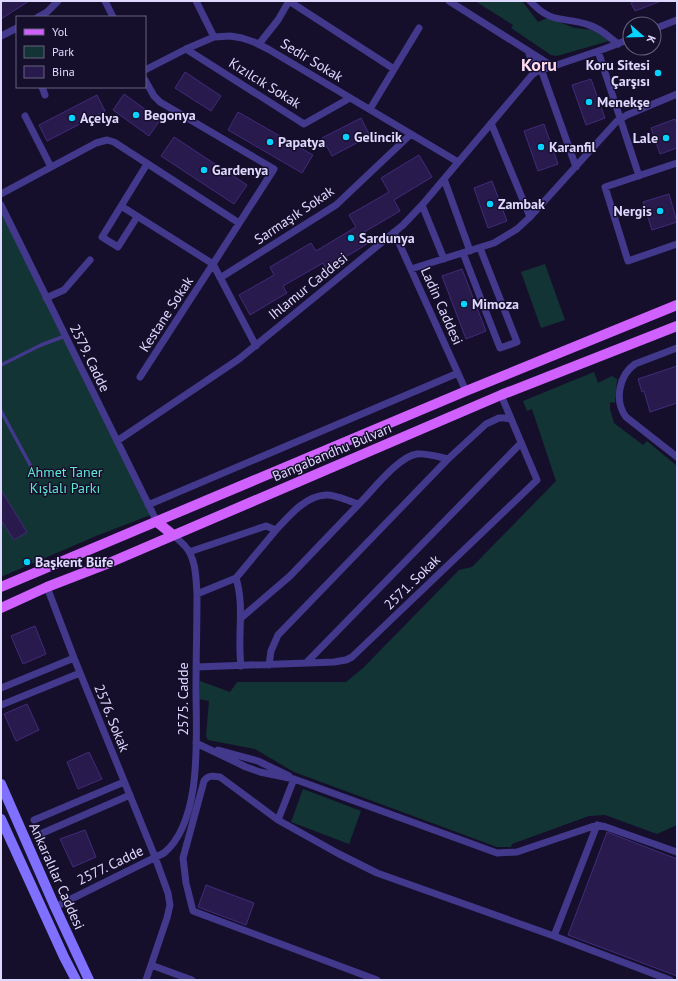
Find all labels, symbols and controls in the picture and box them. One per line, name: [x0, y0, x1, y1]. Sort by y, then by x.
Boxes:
legend: [16, 16, 146, 88]
north arrow: [622, 16, 662, 56]
text: Yol: [52, 24, 68, 39]
street label: Sedir Sokak: [278, 34, 347, 86]
text: K: [644, 34, 659, 45]
text: Park: [52, 44, 74, 59]
district label: Koru: [521, 53, 557, 76]
street label: Kızılcık Sokak: [226, 54, 305, 112]
place label: Koru Sitesi Çarşısı: [586, 56, 650, 90]
text: Bina: [52, 64, 75, 79]
marker: Koru Sitesi Çarşısı: [653, 68, 663, 78]
place label: Menekşe: [597, 93, 650, 111]
marker: Menekşe: [584, 97, 594, 107]
place label: Begonya: [144, 106, 196, 124]
place label: Açelya: [80, 109, 119, 127]
marker: Begonya: [131, 110, 141, 120]
marker: Açelya: [67, 113, 77, 123]
place label: Gelincik: [354, 128, 402, 146]
place label: Lale: [633, 129, 658, 147]
marker: Gelincik: [341, 132, 351, 142]
place label: Papatya: [278, 133, 325, 151]
marker: Lale: [661, 133, 671, 143]
marker: Papatya: [265, 137, 275, 147]
place label: Karanfil: [549, 138, 597, 156]
marker: Karanfil: [536, 142, 546, 152]
place label: Gardenya: [212, 161, 268, 179]
marker: Gardenya: [199, 165, 209, 175]
street label: Sarmaşık Sokak: [251, 182, 338, 248]
place label: Zambak: [498, 195, 545, 213]
marker: Zambak: [485, 199, 495, 209]
place label: Nergis: [614, 202, 652, 220]
marker: Nergis: [655, 206, 665, 216]
place label: Sardunya: [359, 229, 415, 247]
marker: Sardunya: [346, 233, 356, 243]
street label: Ihlamur Caddesi: [265, 249, 351, 323]
street label: Ladin Caddesi: [417, 264, 467, 348]
street label: Kestane Sokak: [135, 273, 197, 355]
place label: Mimoza: [472, 295, 519, 313]
marker: Mimoza: [459, 299, 469, 309]
street label: 2579. Cadde: [66, 321, 114, 395]
street label: Bangabandhu Bulvarı: [270, 419, 394, 485]
park label: Ahmet Taner Kışlalı Parkı: [27, 463, 103, 497]
street label: 2571. Sokak: [380, 551, 444, 613]
place label: Başkent Büfe: [35, 553, 113, 571]
marker: Başkent Büfe: [22, 557, 32, 567]
street label: 2575. Cadde: [174, 662, 192, 736]
street label: 2576. Sokak: [90, 681, 134, 755]
street label: Ankaralılar Caddesi: [25, 820, 89, 932]
street label: 2577. Cadde: [74, 841, 146, 889]

